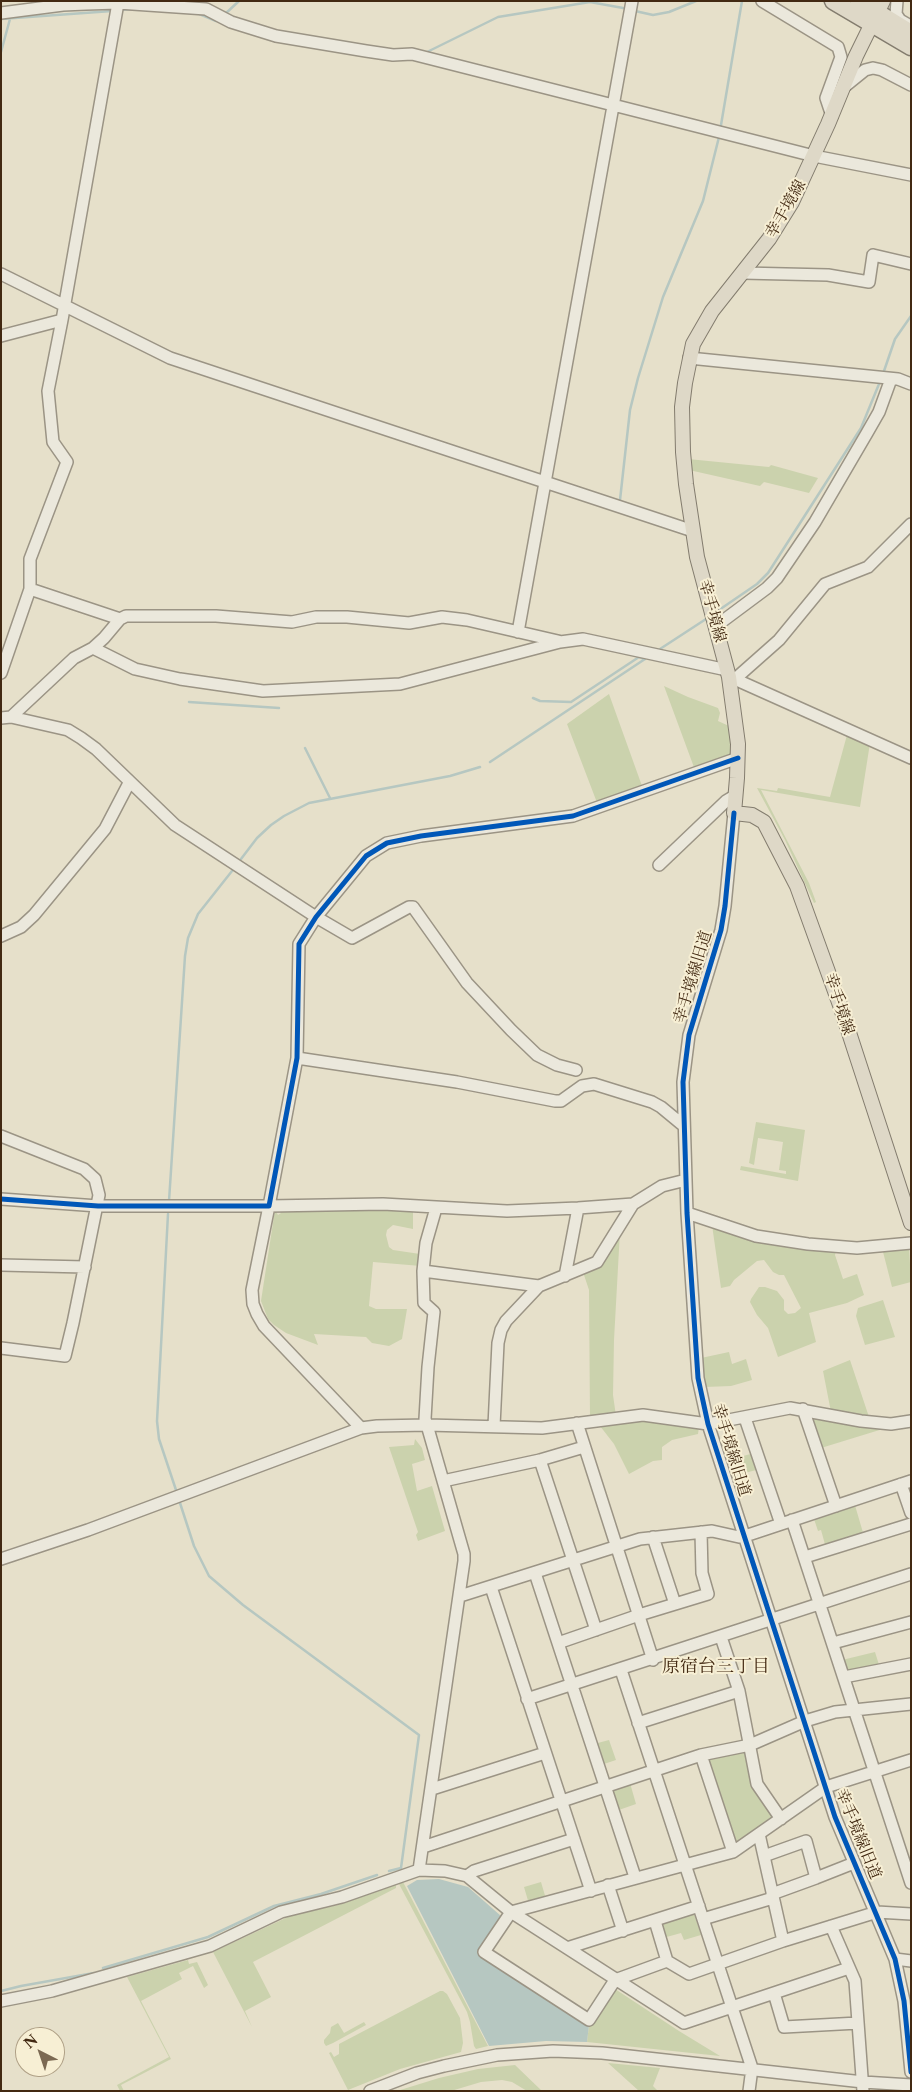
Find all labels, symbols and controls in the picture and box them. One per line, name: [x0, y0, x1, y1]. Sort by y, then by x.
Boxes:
street label: 幸手境線: [762, 176, 810, 242]
street label: 幸手境線: [694, 578, 730, 644]
street label: 幸手境線旧道: [670, 928, 716, 1026]
street label: 幸手境線: [820, 971, 858, 1037]
street label: 幸手境線旧道: [708, 1401, 754, 1499]
district label: 原宿台三丁目: [662, 1656, 770, 1678]
street label: 幸手境線旧道: [831, 1786, 885, 1882]
north arrow: [15, 2027, 65, 2077]
text: N: [20, 2031, 41, 2052]

